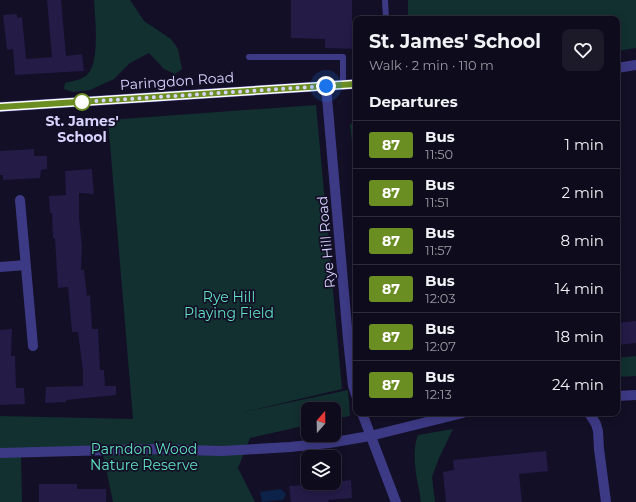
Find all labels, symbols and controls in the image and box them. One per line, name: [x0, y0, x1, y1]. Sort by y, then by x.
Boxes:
button: heart: [562, 29, 604, 71]
text: St. James' School: [369, 30, 541, 53]
text: Walk · 2 min · 110 m: [369, 57, 494, 73]
street label: Paringdon Road: [119, 68, 235, 94]
your location: [316, 76, 336, 96]
text: Departures: [369, 92, 458, 111]
marker: St. James' School: [73, 93, 91, 111]
place label: St. James' School: [45, 112, 119, 146]
text: Bus: [425, 127, 455, 146]
text: 1 min: [565, 135, 604, 154]
text: 87: [382, 136, 400, 154]
text: 11:50: [425, 146, 453, 162]
text: Bus: [425, 175, 455, 194]
text: 2 min: [561, 183, 604, 202]
text: 87: [382, 184, 400, 202]
text: 11:51: [425, 194, 449, 210]
street label: Rye Hill Road: [313, 195, 339, 289]
text: Bus: [425, 223, 455, 242]
text: 8 min: [560, 231, 604, 250]
text: 87: [382, 232, 400, 250]
text: 11:57: [425, 242, 452, 258]
text: Bus: [425, 271, 455, 290]
text: 14 min: [555, 279, 604, 298]
text: 87: [382, 280, 400, 298]
park label: Rye Hill Playing Field: [184, 288, 274, 322]
text: 12:03: [425, 290, 456, 306]
text: Bus: [425, 319, 455, 338]
text: 18 min: [555, 327, 604, 346]
text: 87: [382, 328, 400, 346]
text: 12:07: [425, 338, 456, 354]
text: Bus: [425, 367, 455, 386]
text: 24 min: [552, 375, 604, 394]
text: 87: [382, 376, 400, 394]
text: 12:13: [425, 386, 452, 402]
north arrow: [301, 402, 341, 442]
map controls: [301, 402, 341, 490]
park label: Parndon Wood Nature Reserve: [90, 440, 198, 474]
button: layers: [301, 450, 341, 490]

